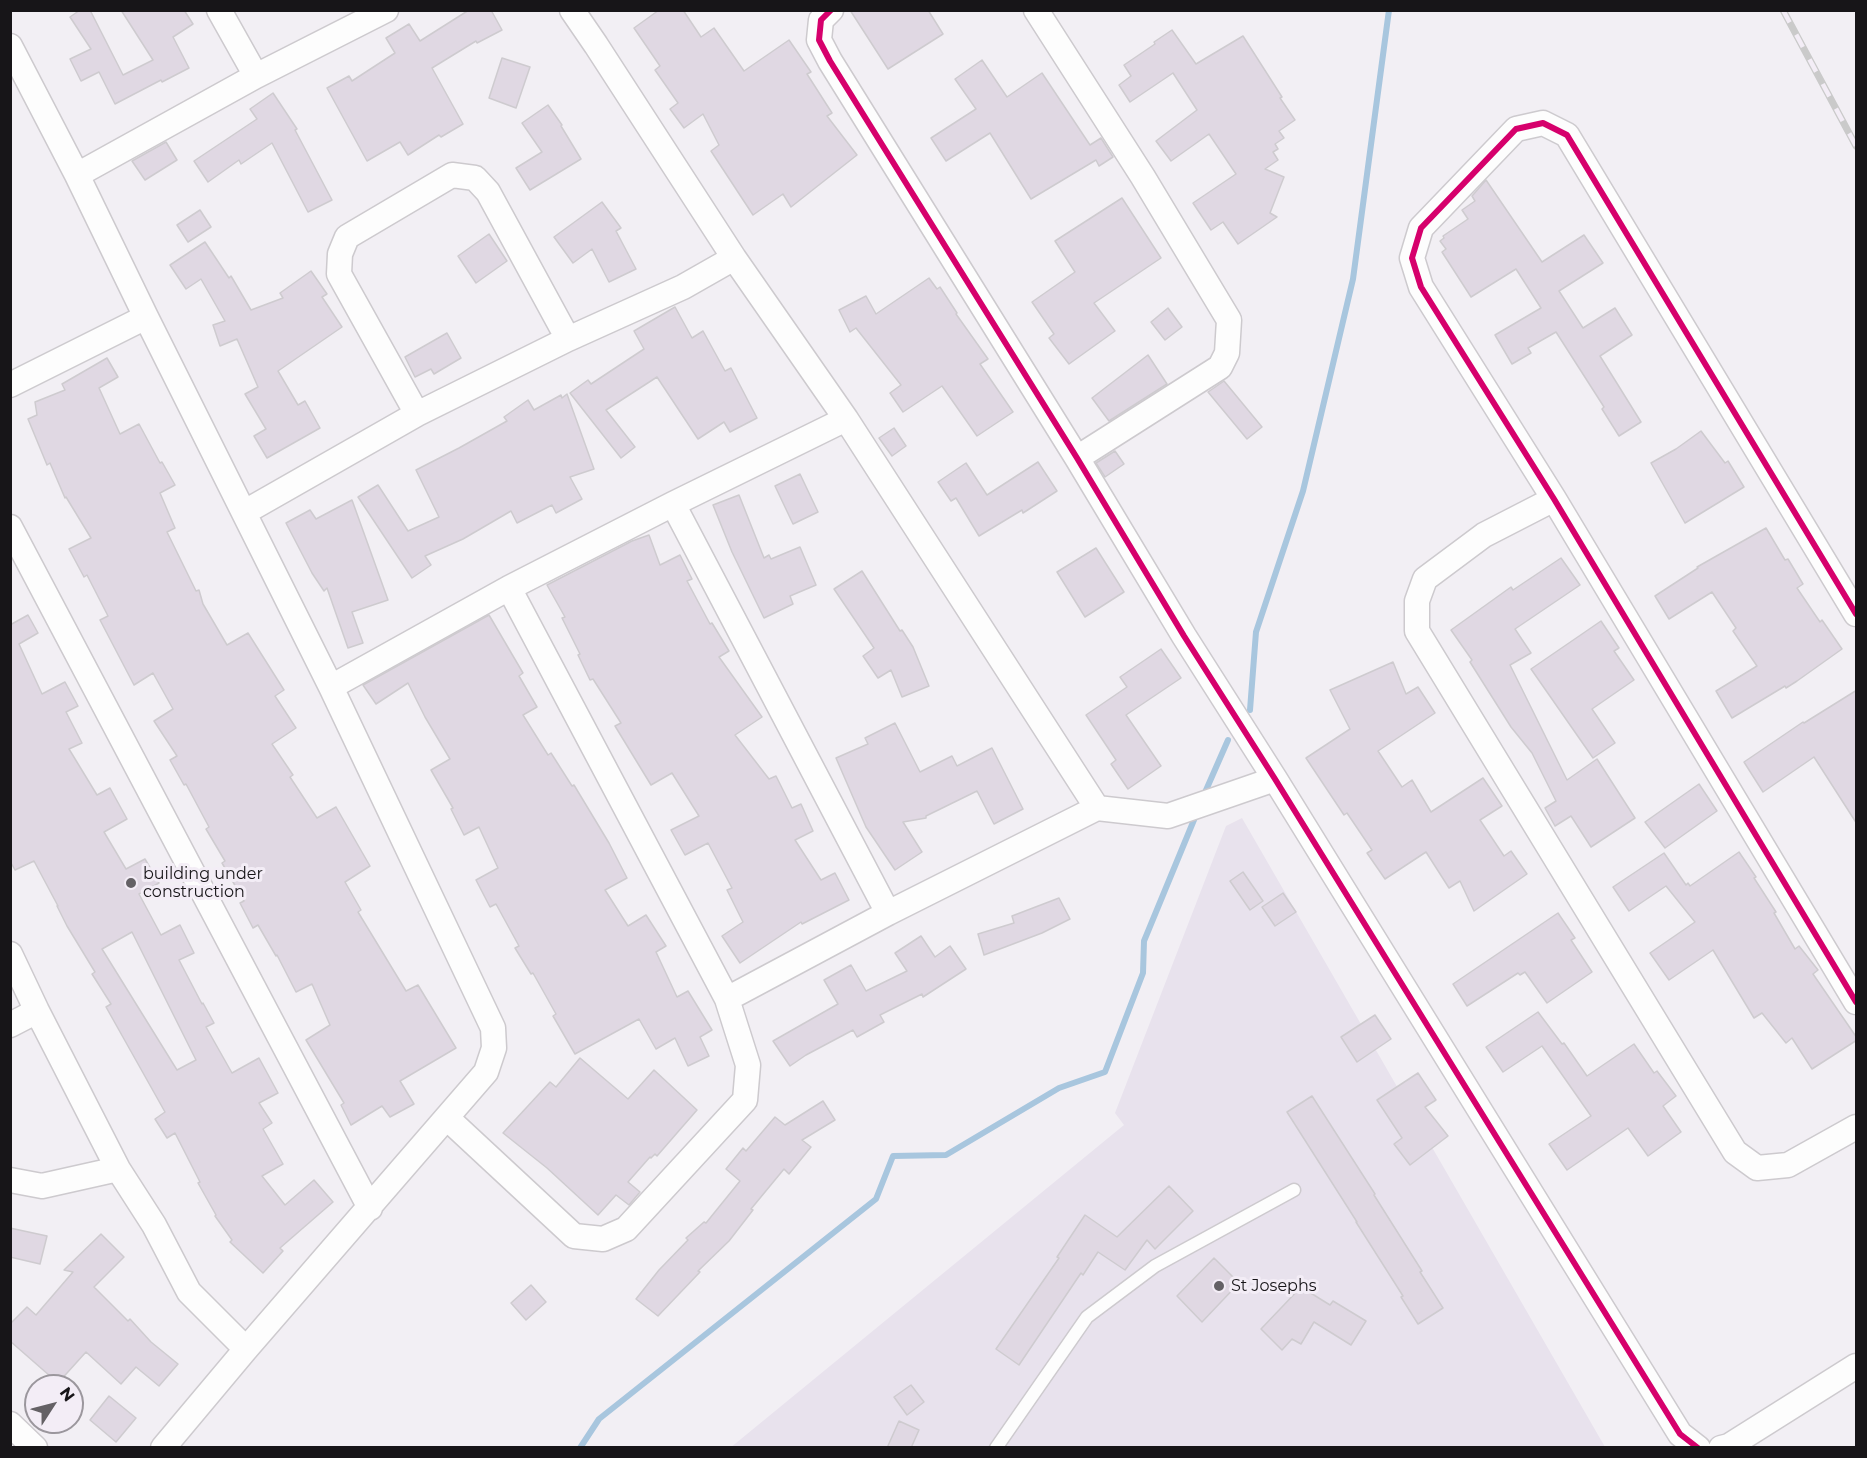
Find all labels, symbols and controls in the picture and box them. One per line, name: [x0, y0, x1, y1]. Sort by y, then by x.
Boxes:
place label: building under construction: [143, 864, 263, 902]
marker: building under construction: [124, 876, 138, 890]
place label: St Josephs: [1231, 1276, 1317, 1296]
marker: St Josephs: [1212, 1279, 1226, 1293]
north arrow: [24, 1374, 84, 1434]
text: N: [56, 1383, 79, 1405]

